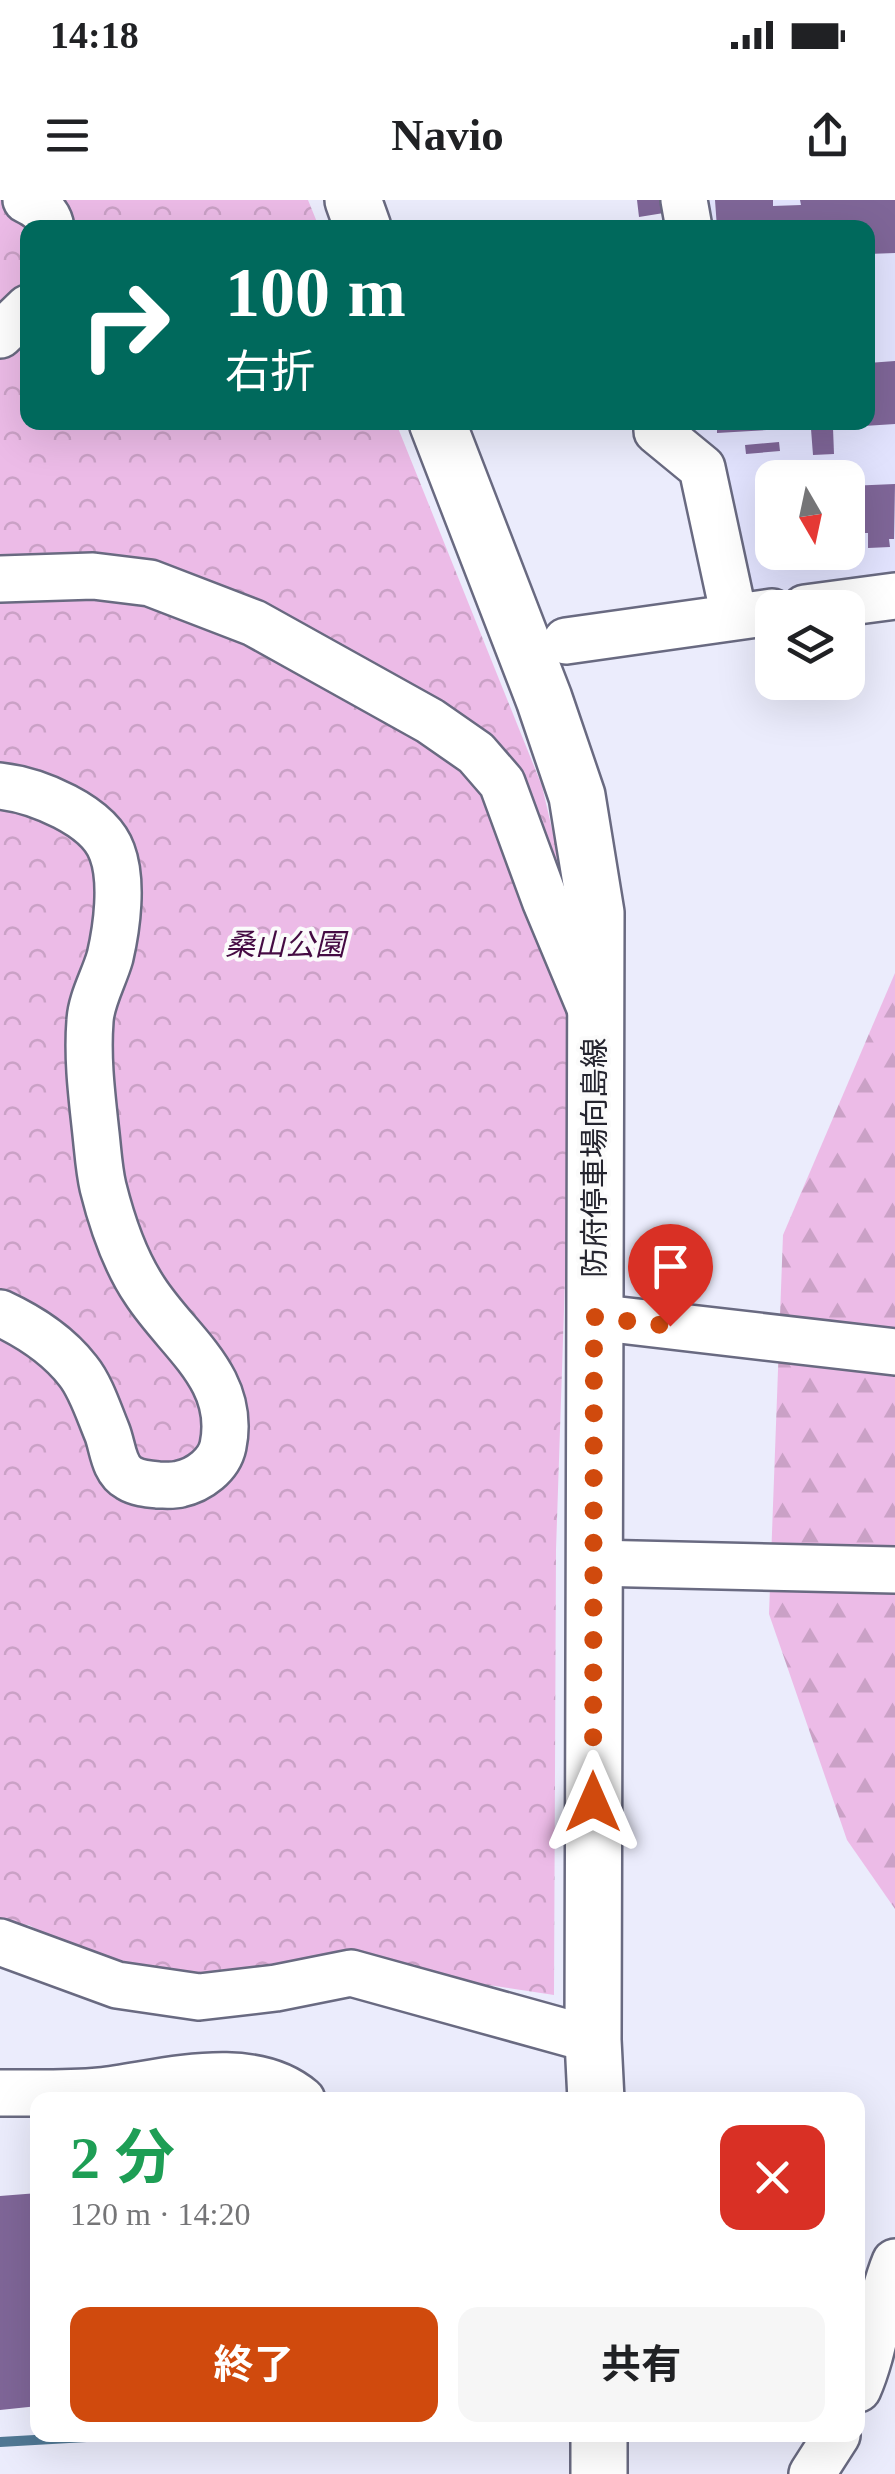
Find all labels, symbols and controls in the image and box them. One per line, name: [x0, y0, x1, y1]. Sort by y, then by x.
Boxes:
text: 14:18: [50, 14, 139, 56]
icon: menu: [40, 108, 95, 163]
icon: share: [800, 108, 855, 163]
text: Navio: [391, 110, 504, 160]
text: 100 m: [225, 254, 406, 331]
icon: right: [60, 260, 190, 390]
text: 右折: [225, 347, 315, 397]
north arrow: [755, 460, 865, 570]
map controls: [755, 460, 865, 700]
button: layers: [755, 590, 865, 700]
park label: 桑山公園: [225, 928, 349, 961]
street label: 防府停車場向島線: [578, 1038, 611, 1278]
pin: [628, 1224, 713, 1327]
icon: arrive: [643, 1239, 698, 1294]
position arrow: [541, 1750, 645, 1854]
text: 2 分: [70, 2125, 175, 2191]
button: close: [720, 2125, 825, 2230]
text: 120 m · 14:20: [70, 2196, 250, 2232]
button: 終了: [70, 2307, 438, 2422]
button: 共有: [458, 2307, 825, 2422]

